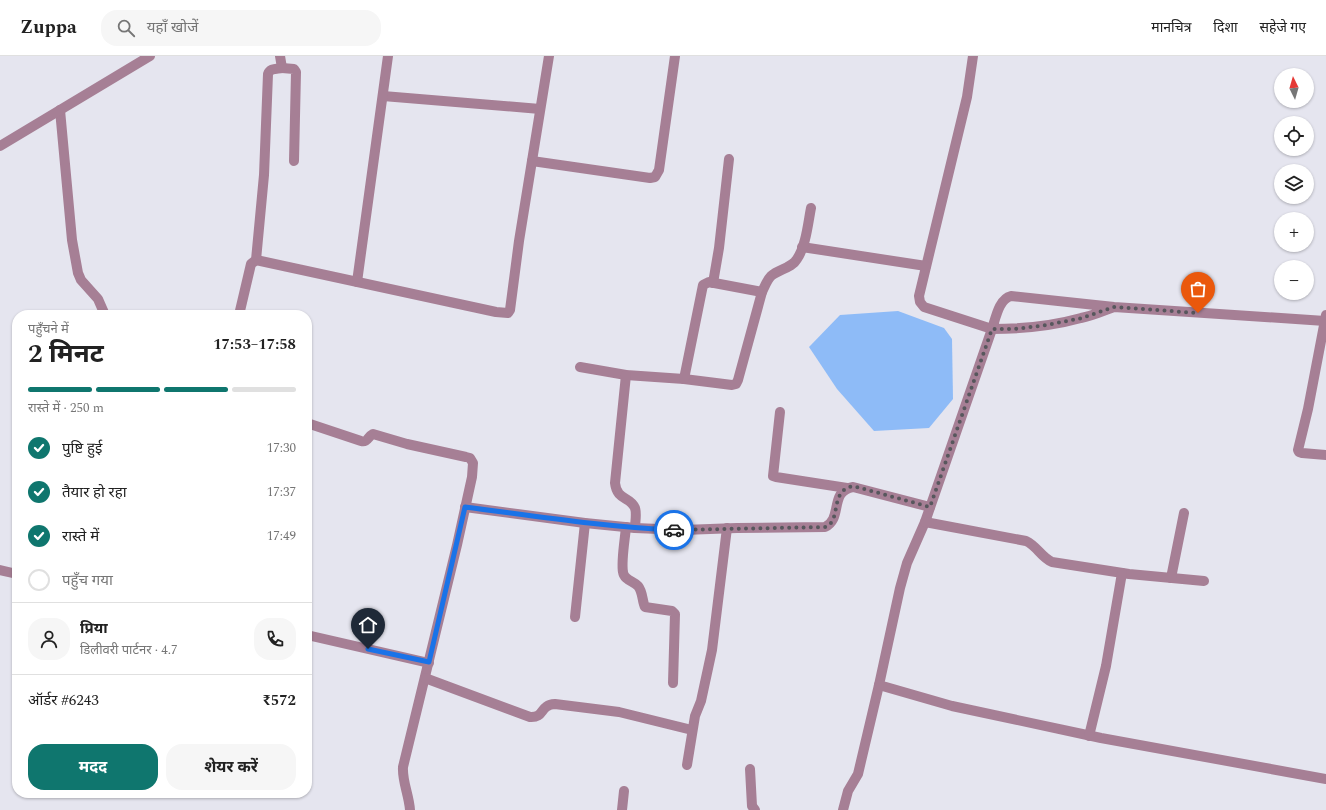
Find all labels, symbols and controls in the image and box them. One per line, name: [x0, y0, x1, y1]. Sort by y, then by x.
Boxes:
search box: [101, 10, 381, 46]
text: Zuppa: [20, 13, 77, 42]
text: यहाँ खोजें: [147, 16, 198, 39]
icon: search: [115, 17, 137, 39]
text: मानचित्र: [1151, 17, 1191, 38]
text: दिशा: [1213, 17, 1238, 38]
text: सहेजे गए: [1260, 17, 1306, 38]
north arrow: [1274, 68, 1314, 108]
map controls: [1274, 68, 1314, 300]
button: locate: [1274, 116, 1314, 156]
button: layers: [1274, 164, 1314, 204]
button: +: [1274, 212, 1314, 252]
button: −: [1274, 260, 1314, 300]
pin: [1181, 272, 1215, 313]
icon: bag: [1187, 278, 1209, 300]
text: पहुँचने में: [28, 319, 69, 339]
text: 17:53–17:58: [213, 333, 296, 356]
text: 2 मिनट: [28, 334, 104, 374]
text: रास्ते में · 250 m: [28, 398, 104, 418]
icon: check: [28, 437, 50, 459]
text: पुष्टि हुई: [62, 437, 102, 460]
text: 17:30: [267, 438, 296, 458]
icon: check: [28, 481, 50, 503]
text: तैयार हो रहा: [62, 481, 127, 504]
text: 17:37: [267, 482, 296, 502]
courier: [654, 510, 694, 550]
icon: car: [663, 519, 685, 541]
icon: check: [28, 525, 50, 547]
text: रास्ते में: [62, 525, 99, 548]
text: 17:49: [267, 526, 296, 546]
text: पहुँच गया: [62, 569, 113, 592]
pin: [351, 608, 385, 649]
icon: home: [357, 614, 379, 636]
text: प्रिया: [80, 617, 108, 640]
button: person: [28, 618, 70, 660]
button: phone: [254, 618, 296, 660]
text: डिलीवरी पार्टनर · 4.7: [80, 640, 178, 660]
text: ऑर्डर #6243: [28, 689, 99, 712]
text: ₹572: [262, 689, 296, 712]
button: मदद: [28, 744, 158, 790]
button: शेयर करें: [166, 744, 296, 790]

